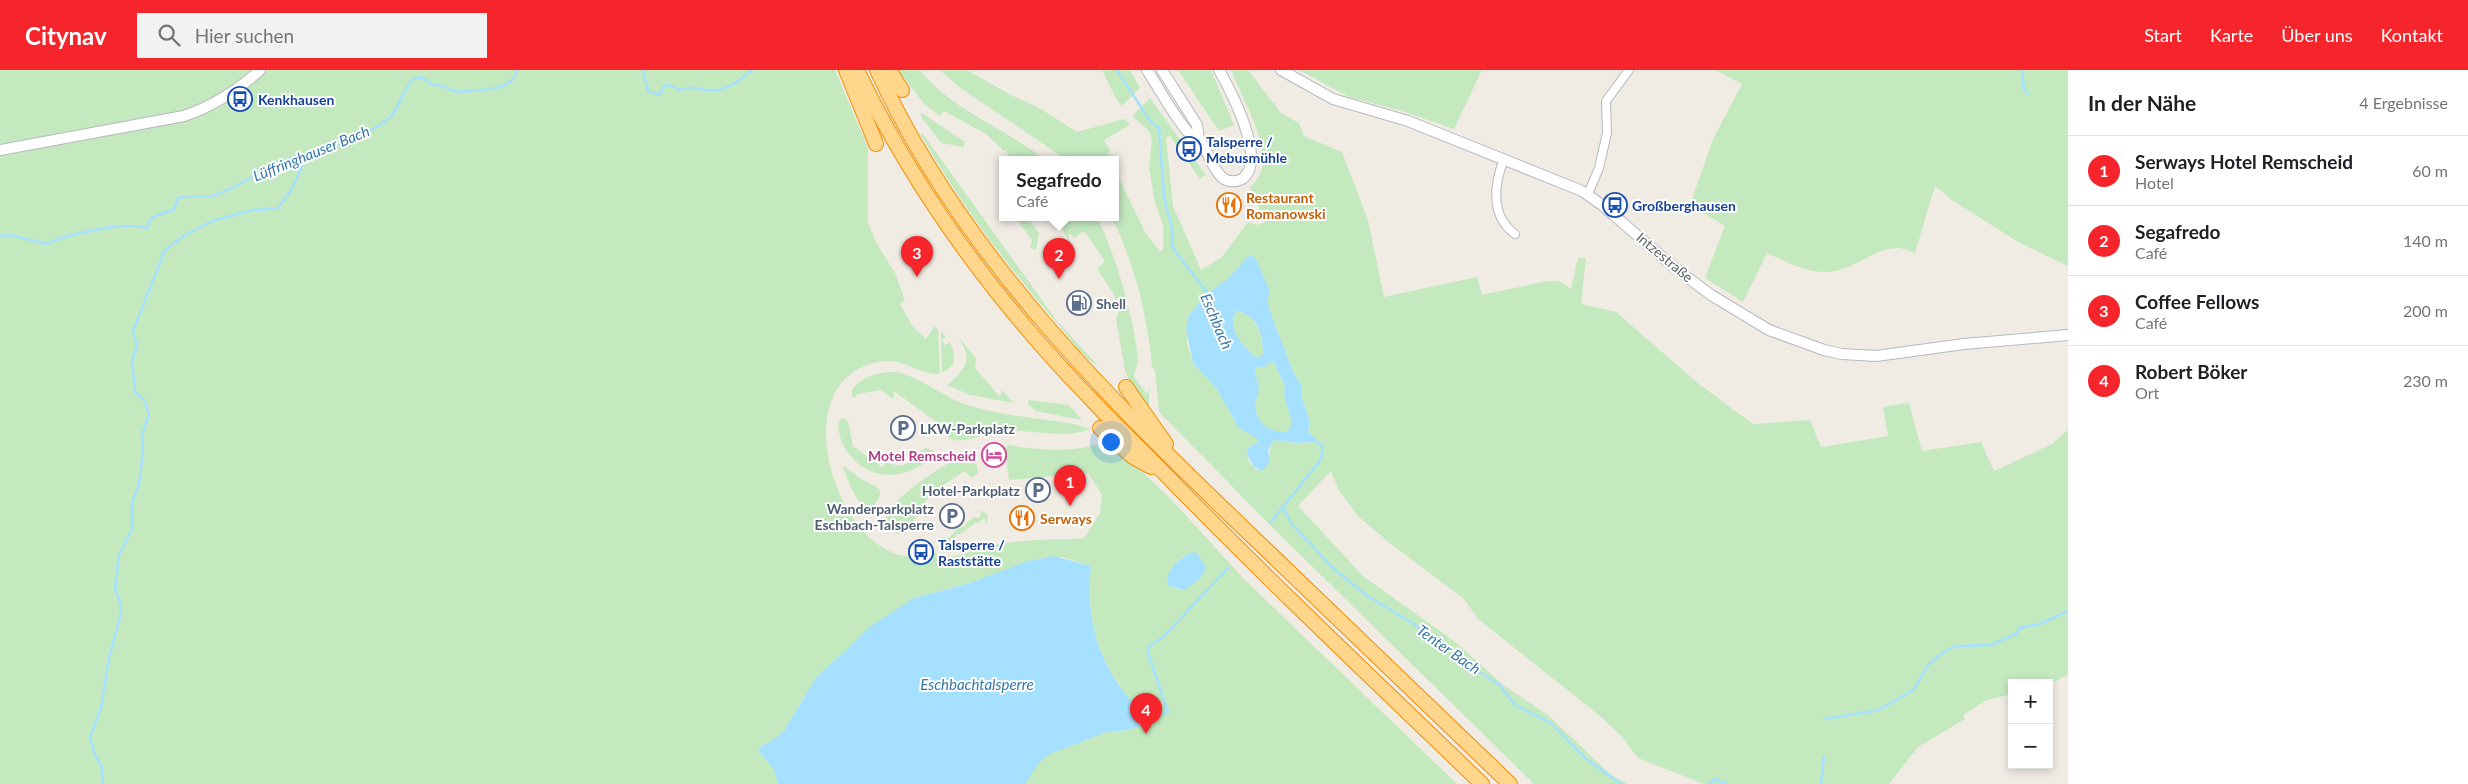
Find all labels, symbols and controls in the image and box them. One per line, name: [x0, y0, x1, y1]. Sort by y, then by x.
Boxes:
search box: [137, 13, 487, 58]
text: Citynav: [25, 21, 107, 50]
icon: search: [155, 21, 183, 49]
text: Hier suchen: [195, 24, 294, 47]
text: Start: [2144, 24, 2182, 46]
text: Karte: [2210, 24, 2253, 46]
text: Über uns: [2281, 24, 2353, 46]
text: Kontakt: [2381, 24, 2443, 46]
bus stop icon: Kenkhausen: [227, 86, 253, 112]
text: In der Nähe: [2088, 90, 2196, 115]
place label: Kenkhausen: [258, 91, 334, 108]
text: 4 Ergebnisse: [2359, 93, 2448, 112]
water label: Lüffringhauser Bach: [250, 121, 372, 185]
place label: Talsperre / Mebusmühle: [1206, 133, 1287, 166]
bus stop icon: Talsperre / Mebusmühle: [1176, 136, 1202, 162]
text: Serways Hotel Remscheid: [2135, 150, 2353, 173]
popup: [999, 156, 1119, 221]
text: 1: [2099, 161, 2109, 180]
text: 60 m: [2412, 161, 2448, 180]
text: Segafredo: [1016, 168, 1102, 191]
text: Hotel: [2135, 173, 2174, 192]
place label: Restaurant Romanowski: [1246, 189, 1326, 222]
text: Café: [1016, 191, 1049, 210]
restaurant icon: Restaurant Romanowski: [1216, 192, 1242, 218]
bus stop icon: Großberghausen: [1602, 192, 1628, 218]
place label: Großberghausen: [1632, 197, 1736, 214]
text: Segafredo: [2135, 220, 2221, 243]
street label: Intzestraße: [1633, 228, 1697, 286]
text: 2: [2099, 231, 2109, 250]
text: 140 m: [2403, 231, 2448, 250]
pin: 3: [901, 236, 933, 277]
pin: 2: [1043, 238, 1075, 279]
text: Café: [2135, 243, 2167, 262]
fuel station icon: Shell: [1066, 290, 1092, 316]
water label: Eschbach: [1197, 290, 1237, 352]
text: Coffee Fellows: [2135, 290, 2259, 313]
place label: Shell: [1096, 295, 1126, 312]
text: 3: [2099, 301, 2109, 320]
text: 200 m: [2403, 301, 2448, 320]
text: Café: [2135, 313, 2167, 332]
text: Robert Böker: [2135, 360, 2247, 383]
text: 4: [2099, 371, 2109, 390]
text: 230 m: [2403, 371, 2448, 390]
text: Ort: [2135, 383, 2159, 402]
parking icon: LKW-Parkplatz: [890, 415, 916, 441]
place label: LKW-Parkplatz: [920, 420, 1015, 437]
your location: [1098, 429, 1124, 455]
hotel icon: Motel Remscheid: [981, 442, 1007, 468]
place label: Motel Remscheid: [868, 447, 976, 464]
pin: 1: [1054, 465, 1086, 506]
parking icon: Hotel-Parkplatz: [1025, 477, 1051, 503]
place label: Hotel-Parkplatz: [922, 482, 1021, 499]
place label: Wanderparkplatz Eschbach-Talsperre: [814, 500, 935, 533]
parking icon: Wanderparkplatz Eschbach-Talsperre: [939, 503, 965, 529]
restaurant icon: Serways: [1009, 505, 1035, 531]
place label: Serways: [1040, 510, 1092, 527]
place label: Talsperre / Raststätte: [938, 536, 1005, 569]
bus stop icon: Talsperre / Raststätte: [908, 539, 934, 565]
water label: Tenter Bach: [1414, 621, 1484, 678]
water label: Eschbachtalsperre: [920, 675, 1034, 693]
map controls: [2008, 679, 2053, 769]
button: +: [2008, 679, 2053, 724]
pin: 4: [1130, 693, 1162, 734]
button: −: [2008, 724, 2053, 769]

